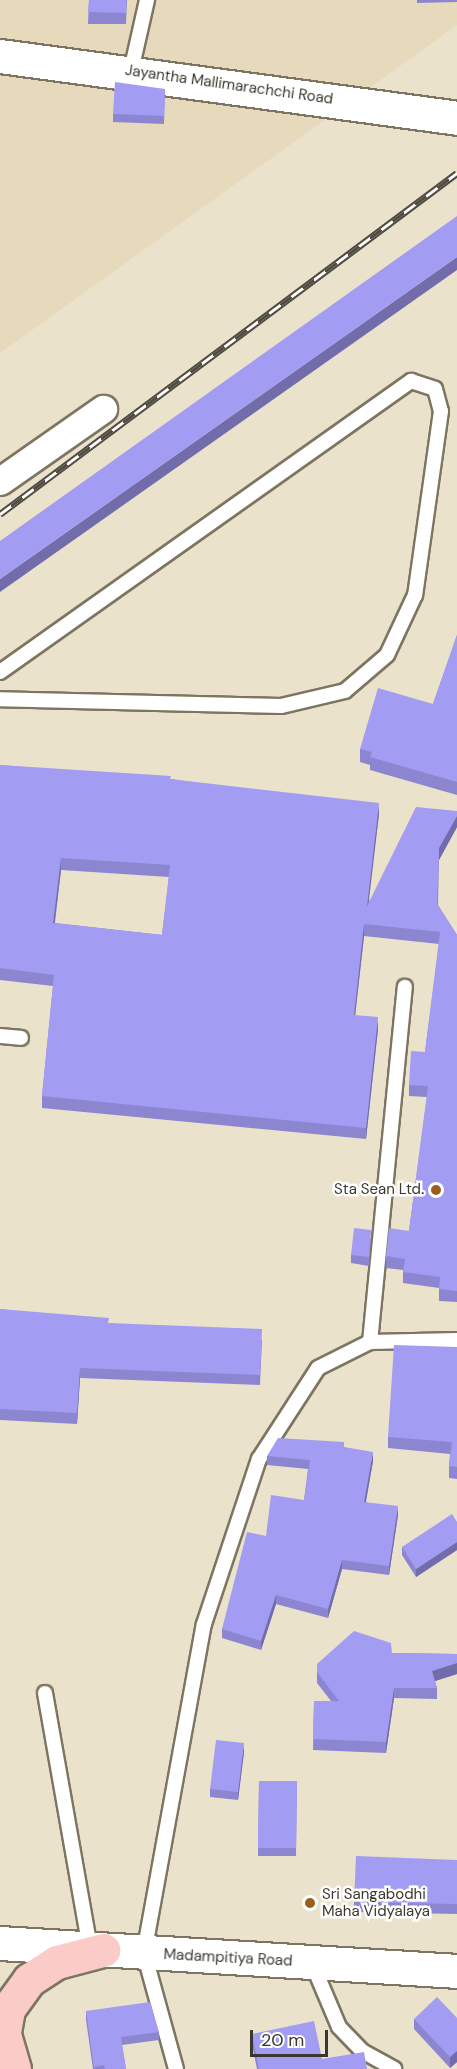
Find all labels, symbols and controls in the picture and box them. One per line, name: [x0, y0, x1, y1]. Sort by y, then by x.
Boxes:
street label: Jayantha Mallimarachchi Road: [124, 61, 334, 109]
place label: Sta Sean Ltd.: [334, 1181, 424, 1199]
marker: Sta Sean Ltd.: [429, 1183, 443, 1197]
place label: Sri Sangabodhi Maha Vidyalaya: [322, 1885, 430, 1920]
marker: Sri Sangabodhi Maha Vidyalaya: [303, 1896, 317, 1910]
street label: Madampitiya Road: [163, 1946, 293, 1970]
scale bar: [253, 2018, 331, 2056]
text: 20 m: [261, 2028, 304, 2052]

